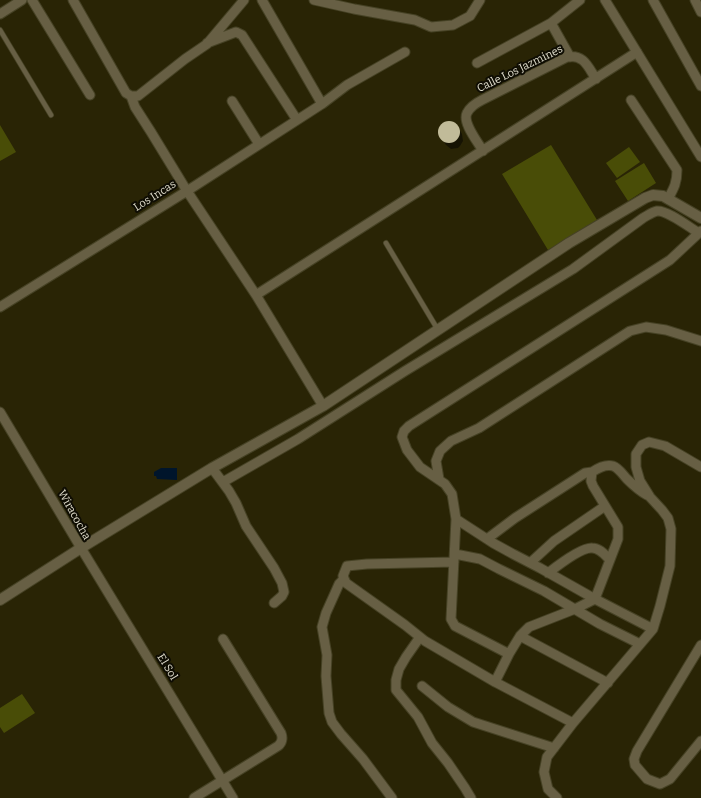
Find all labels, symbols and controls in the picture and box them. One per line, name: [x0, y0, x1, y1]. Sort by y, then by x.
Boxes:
street label: Calle Los Jazmines: [475, 42, 565, 96]
street label: Los Incas: [131, 178, 179, 214]
street label: Wiracocha: [55, 488, 93, 542]
street label: El Sol: [154, 652, 180, 682]

